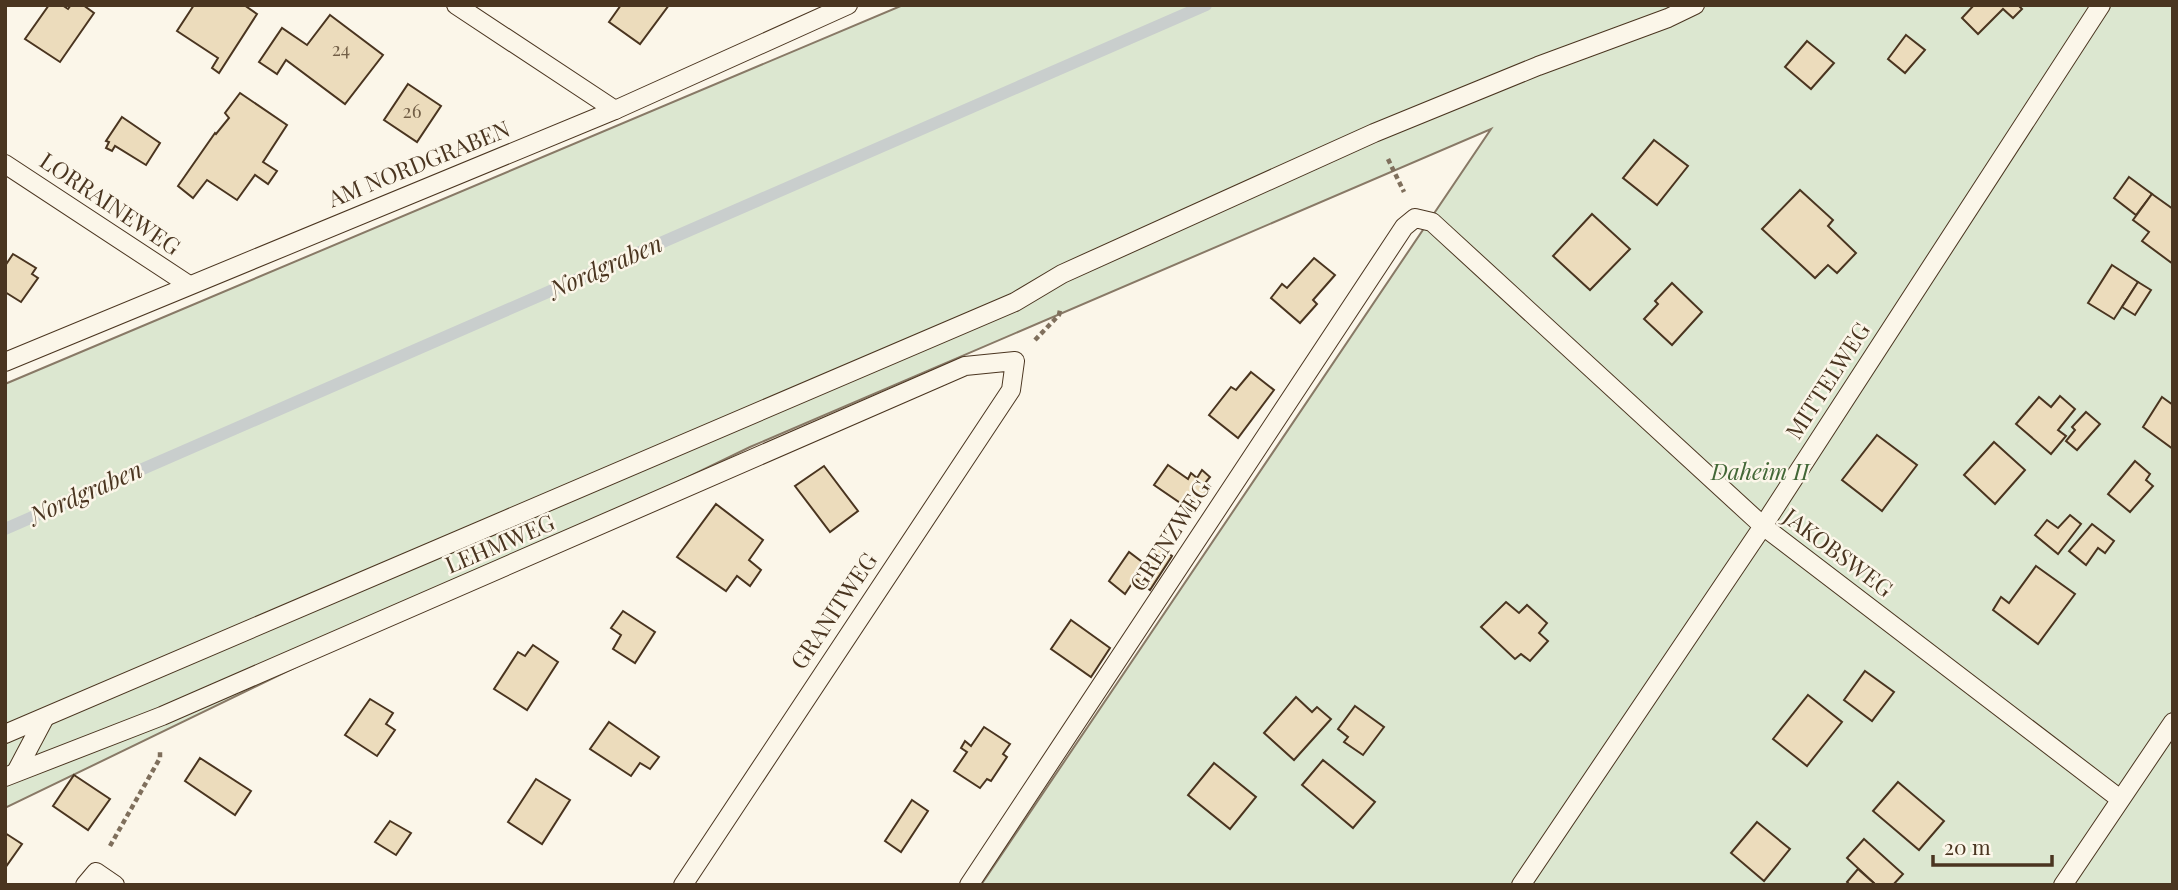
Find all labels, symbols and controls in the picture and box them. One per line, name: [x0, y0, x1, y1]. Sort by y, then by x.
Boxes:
house number: 24: [332, 35, 350, 61]
house number: 26: [403, 97, 422, 123]
street label: AM NORDGRABEN: [322, 112, 514, 214]
street label: LORRAINEWEG: [34, 144, 187, 261]
water label: Nordgraben: [542, 226, 667, 305]
street label: MITTELWEG: [1778, 316, 1876, 444]
water label: Nordgraben: [22, 452, 147, 531]
park label: Daheim II: [1710, 455, 1811, 486]
street label: GRENZWEG: [1121, 474, 1216, 596]
street label: JAKOBSWEG: [1777, 500, 1900, 603]
street label: LEHMWEG: [440, 506, 559, 580]
street label: GRANITWEG: [782, 546, 883, 675]
scale bar: [1933, 824, 2052, 868]
text: 20 m: [1944, 832, 1991, 860]

